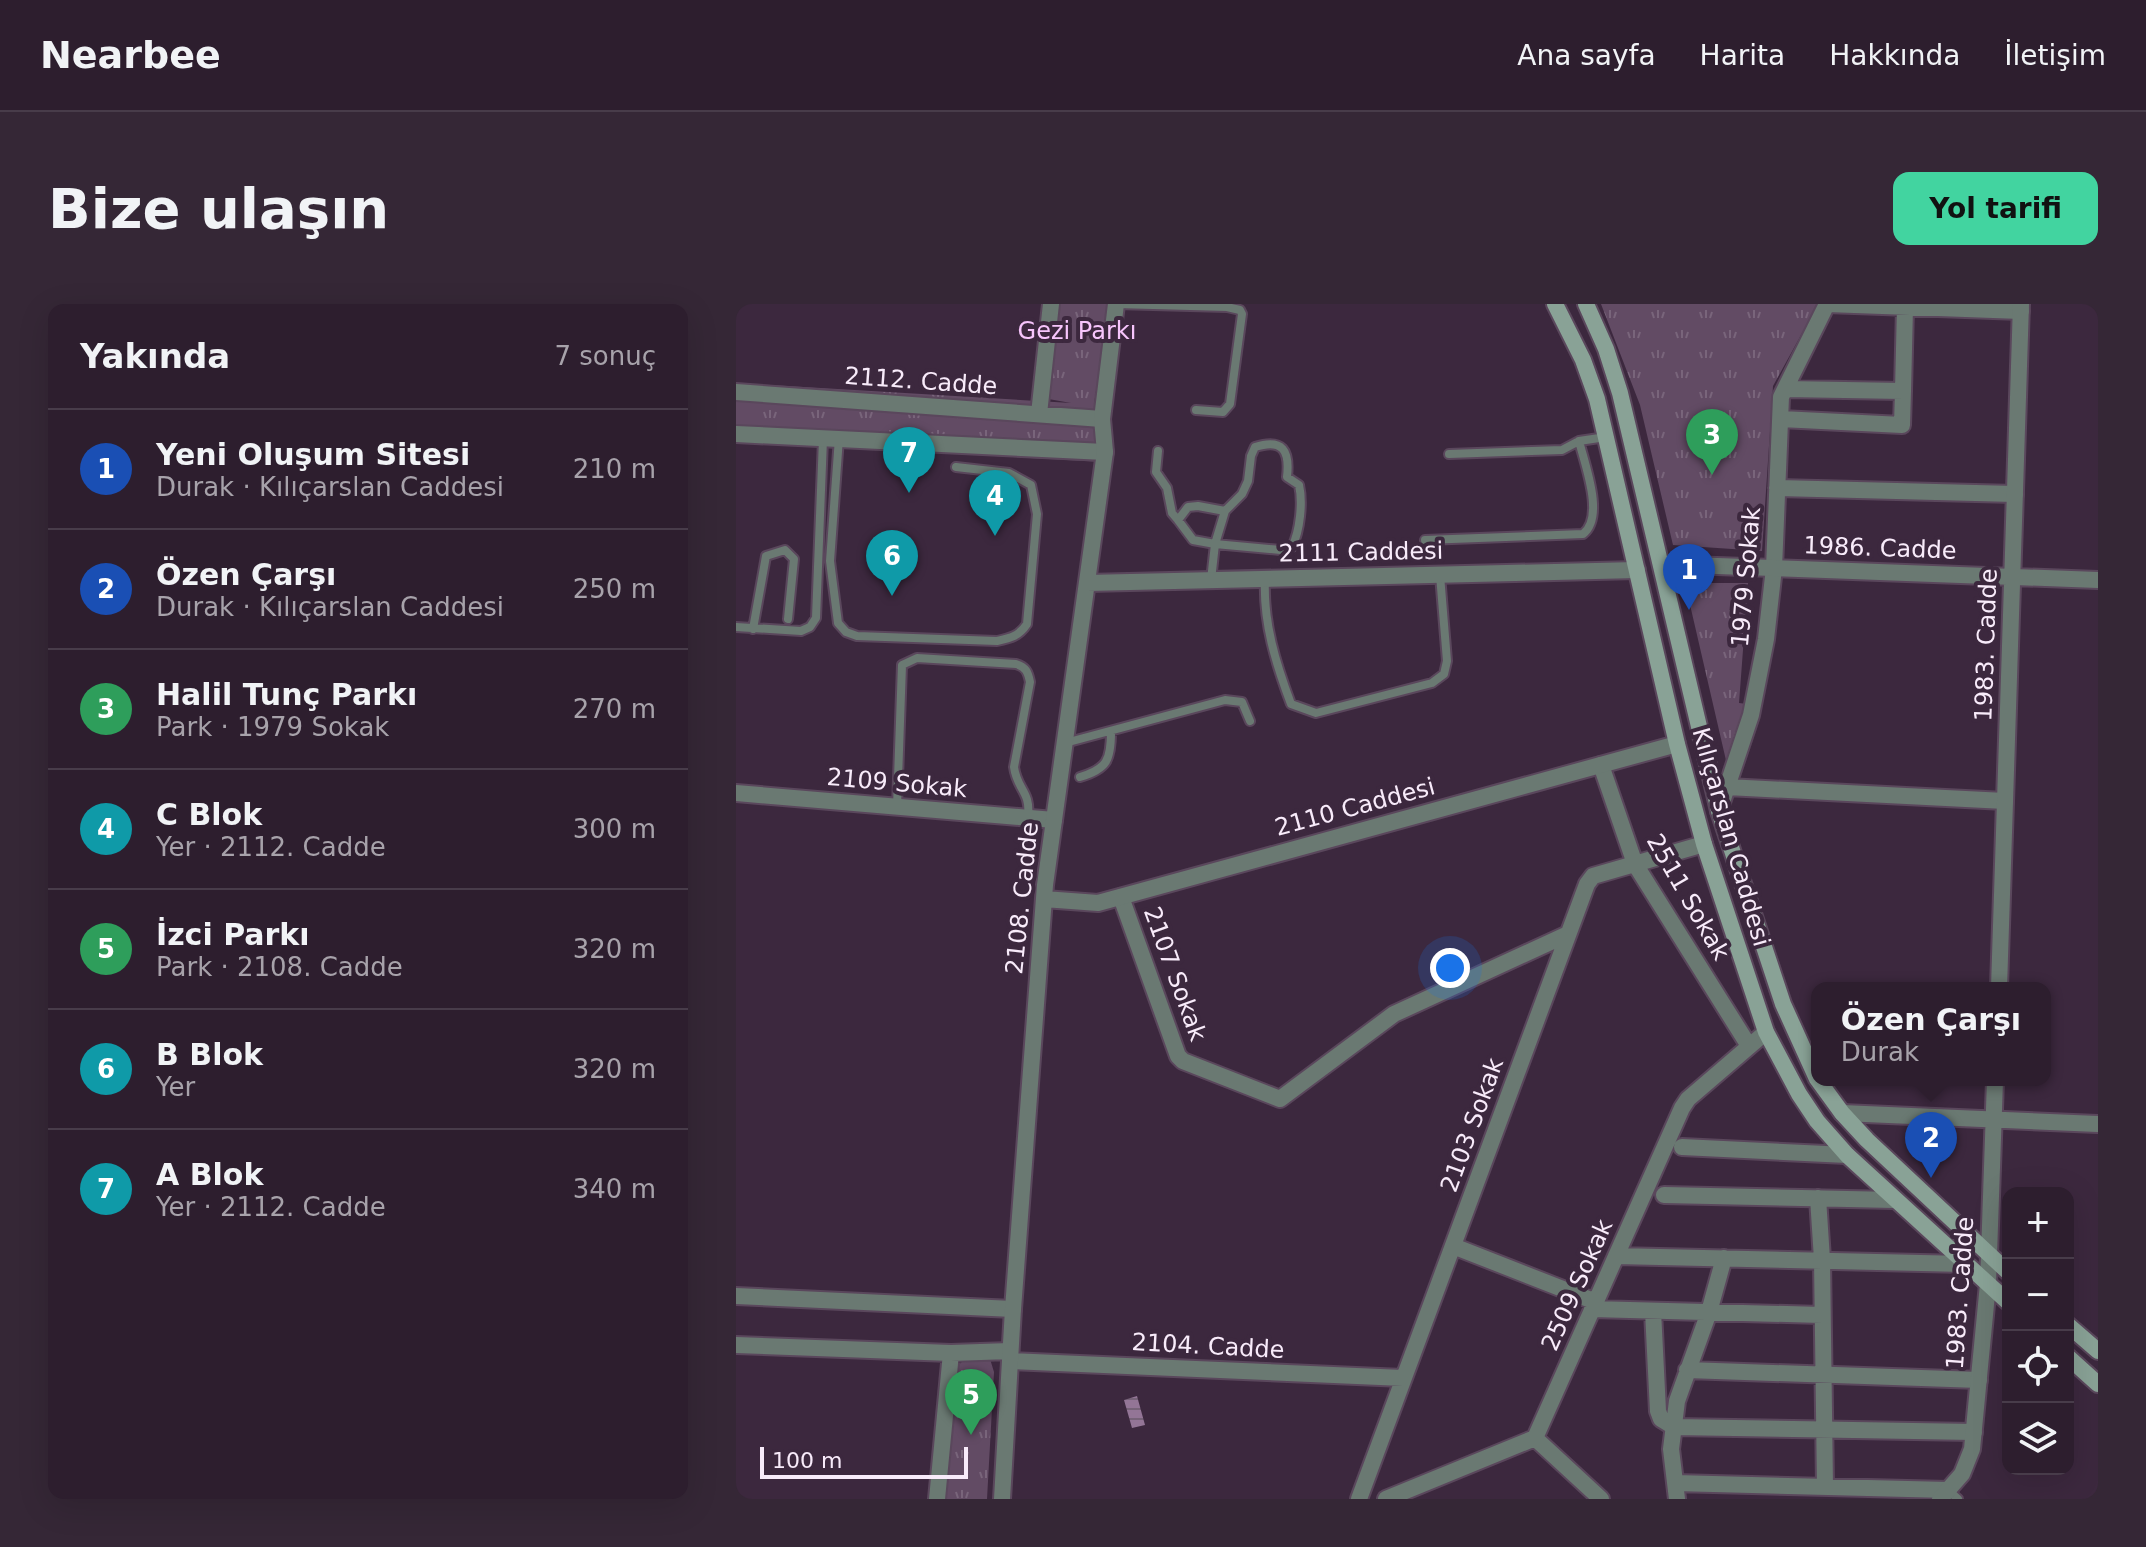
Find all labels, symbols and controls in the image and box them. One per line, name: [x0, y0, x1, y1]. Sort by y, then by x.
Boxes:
text: Nearbee: [40, 33, 221, 77]
text: Ana sayfa: [1517, 39, 1656, 72]
text: Harita: [1700, 39, 1785, 72]
text: Hakkında: [1829, 39, 1960, 72]
text: İletişim: [2004, 39, 2106, 72]
button: Yol tarifi: [1893, 172, 2098, 245]
text: Bize ulaşın: [48, 176, 389, 241]
park label: Gezi Parkı: [1018, 317, 1136, 345]
text: Yakında: [80, 336, 230, 376]
text: 7 sonuç: [554, 341, 656, 371]
street label: 2112. Cadde: [844, 362, 998, 400]
pin: 3: [1686, 409, 1738, 475]
pin: 7: [883, 427, 935, 493]
text: Yeni Oluşum Sitesi: [156, 437, 470, 472]
text: 1: [97, 454, 115, 484]
text: 210 m: [573, 454, 656, 484]
pin: 4: [969, 470, 1021, 536]
text: Durak · Kılıçarslan Caddesi: [156, 472, 504, 502]
street label: 1979 Sokak: [1726, 506, 1766, 648]
pin: 6: [866, 530, 918, 596]
street label: 1986. Cadde: [1803, 531, 1957, 565]
street label: 2111 Caddesi: [1278, 537, 1444, 567]
pin: 1: [1663, 544, 1715, 610]
text: Özen Çarşı: [156, 557, 336, 592]
street label: 1983. Cadde: [1969, 568, 2003, 722]
text: 2: [97, 574, 115, 604]
text: 250 m: [573, 574, 656, 604]
text: Durak · Kılıçarslan Caddesi: [156, 592, 504, 622]
text: Halil Tunç Parkı: [156, 677, 417, 712]
text: 3: [97, 694, 115, 724]
text: 270 m: [573, 694, 656, 724]
text: Park · 1979 Sokak: [156, 712, 389, 742]
street label: Kılıçarslan Caddesi: [1686, 724, 1776, 950]
street label: 2109 Sokak: [826, 763, 968, 803]
street label: 2110 Caddesi: [1272, 772, 1438, 842]
text: C Blok: [156, 797, 262, 832]
text: 4: [97, 814, 115, 844]
text: 300 m: [573, 814, 656, 844]
street label: 2108. Cadde: [1000, 820, 1044, 976]
street label: 2511 Sokak: [1641, 829, 1735, 965]
text: Yer · 2112. Cadde: [156, 832, 386, 862]
street label: 2107 Sokak: [1138, 903, 1212, 1045]
text: İzci Parkı: [156, 917, 310, 952]
text: 5: [97, 934, 115, 964]
text: 320 m: [573, 934, 656, 964]
your location: [1430, 948, 1470, 988]
text: Park · 2108. Cadde: [156, 952, 403, 982]
popup: [1811, 982, 2051, 1086]
text: Özen Çarşı: [1841, 1002, 2021, 1037]
text: B Blok: [156, 1037, 263, 1072]
text: Durak: [1841, 1037, 1919, 1067]
text: 6: [97, 1054, 115, 1084]
text: 320 m: [573, 1054, 656, 1084]
street label: 2103 Sokak: [1435, 1054, 1509, 1196]
text: Yer: [156, 1072, 195, 1102]
pin: 2: [1905, 1112, 1957, 1178]
text: A Blok: [156, 1157, 263, 1192]
text: 7: [97, 1174, 115, 1204]
text: 340 m: [573, 1174, 656, 1204]
map controls: [2002, 1187, 2074, 1475]
button: +: [2002, 1187, 2074, 1259]
text: Yer · 2112. Cadde: [156, 1192, 386, 1222]
street label: 2509 Sokak: [1536, 1215, 1618, 1355]
street label: 1983. Cadde: [1941, 1216, 1979, 1370]
button: −: [2002, 1259, 2074, 1331]
street label: 2104. Cadde: [1131, 1328, 1285, 1364]
button: locate: [2002, 1331, 2074, 1403]
pin: 5: [945, 1369, 997, 1435]
button: layers: [2002, 1403, 2074, 1475]
scale bar: [760, 1443, 968, 1479]
text: 100 m: [772, 1448, 842, 1473]

